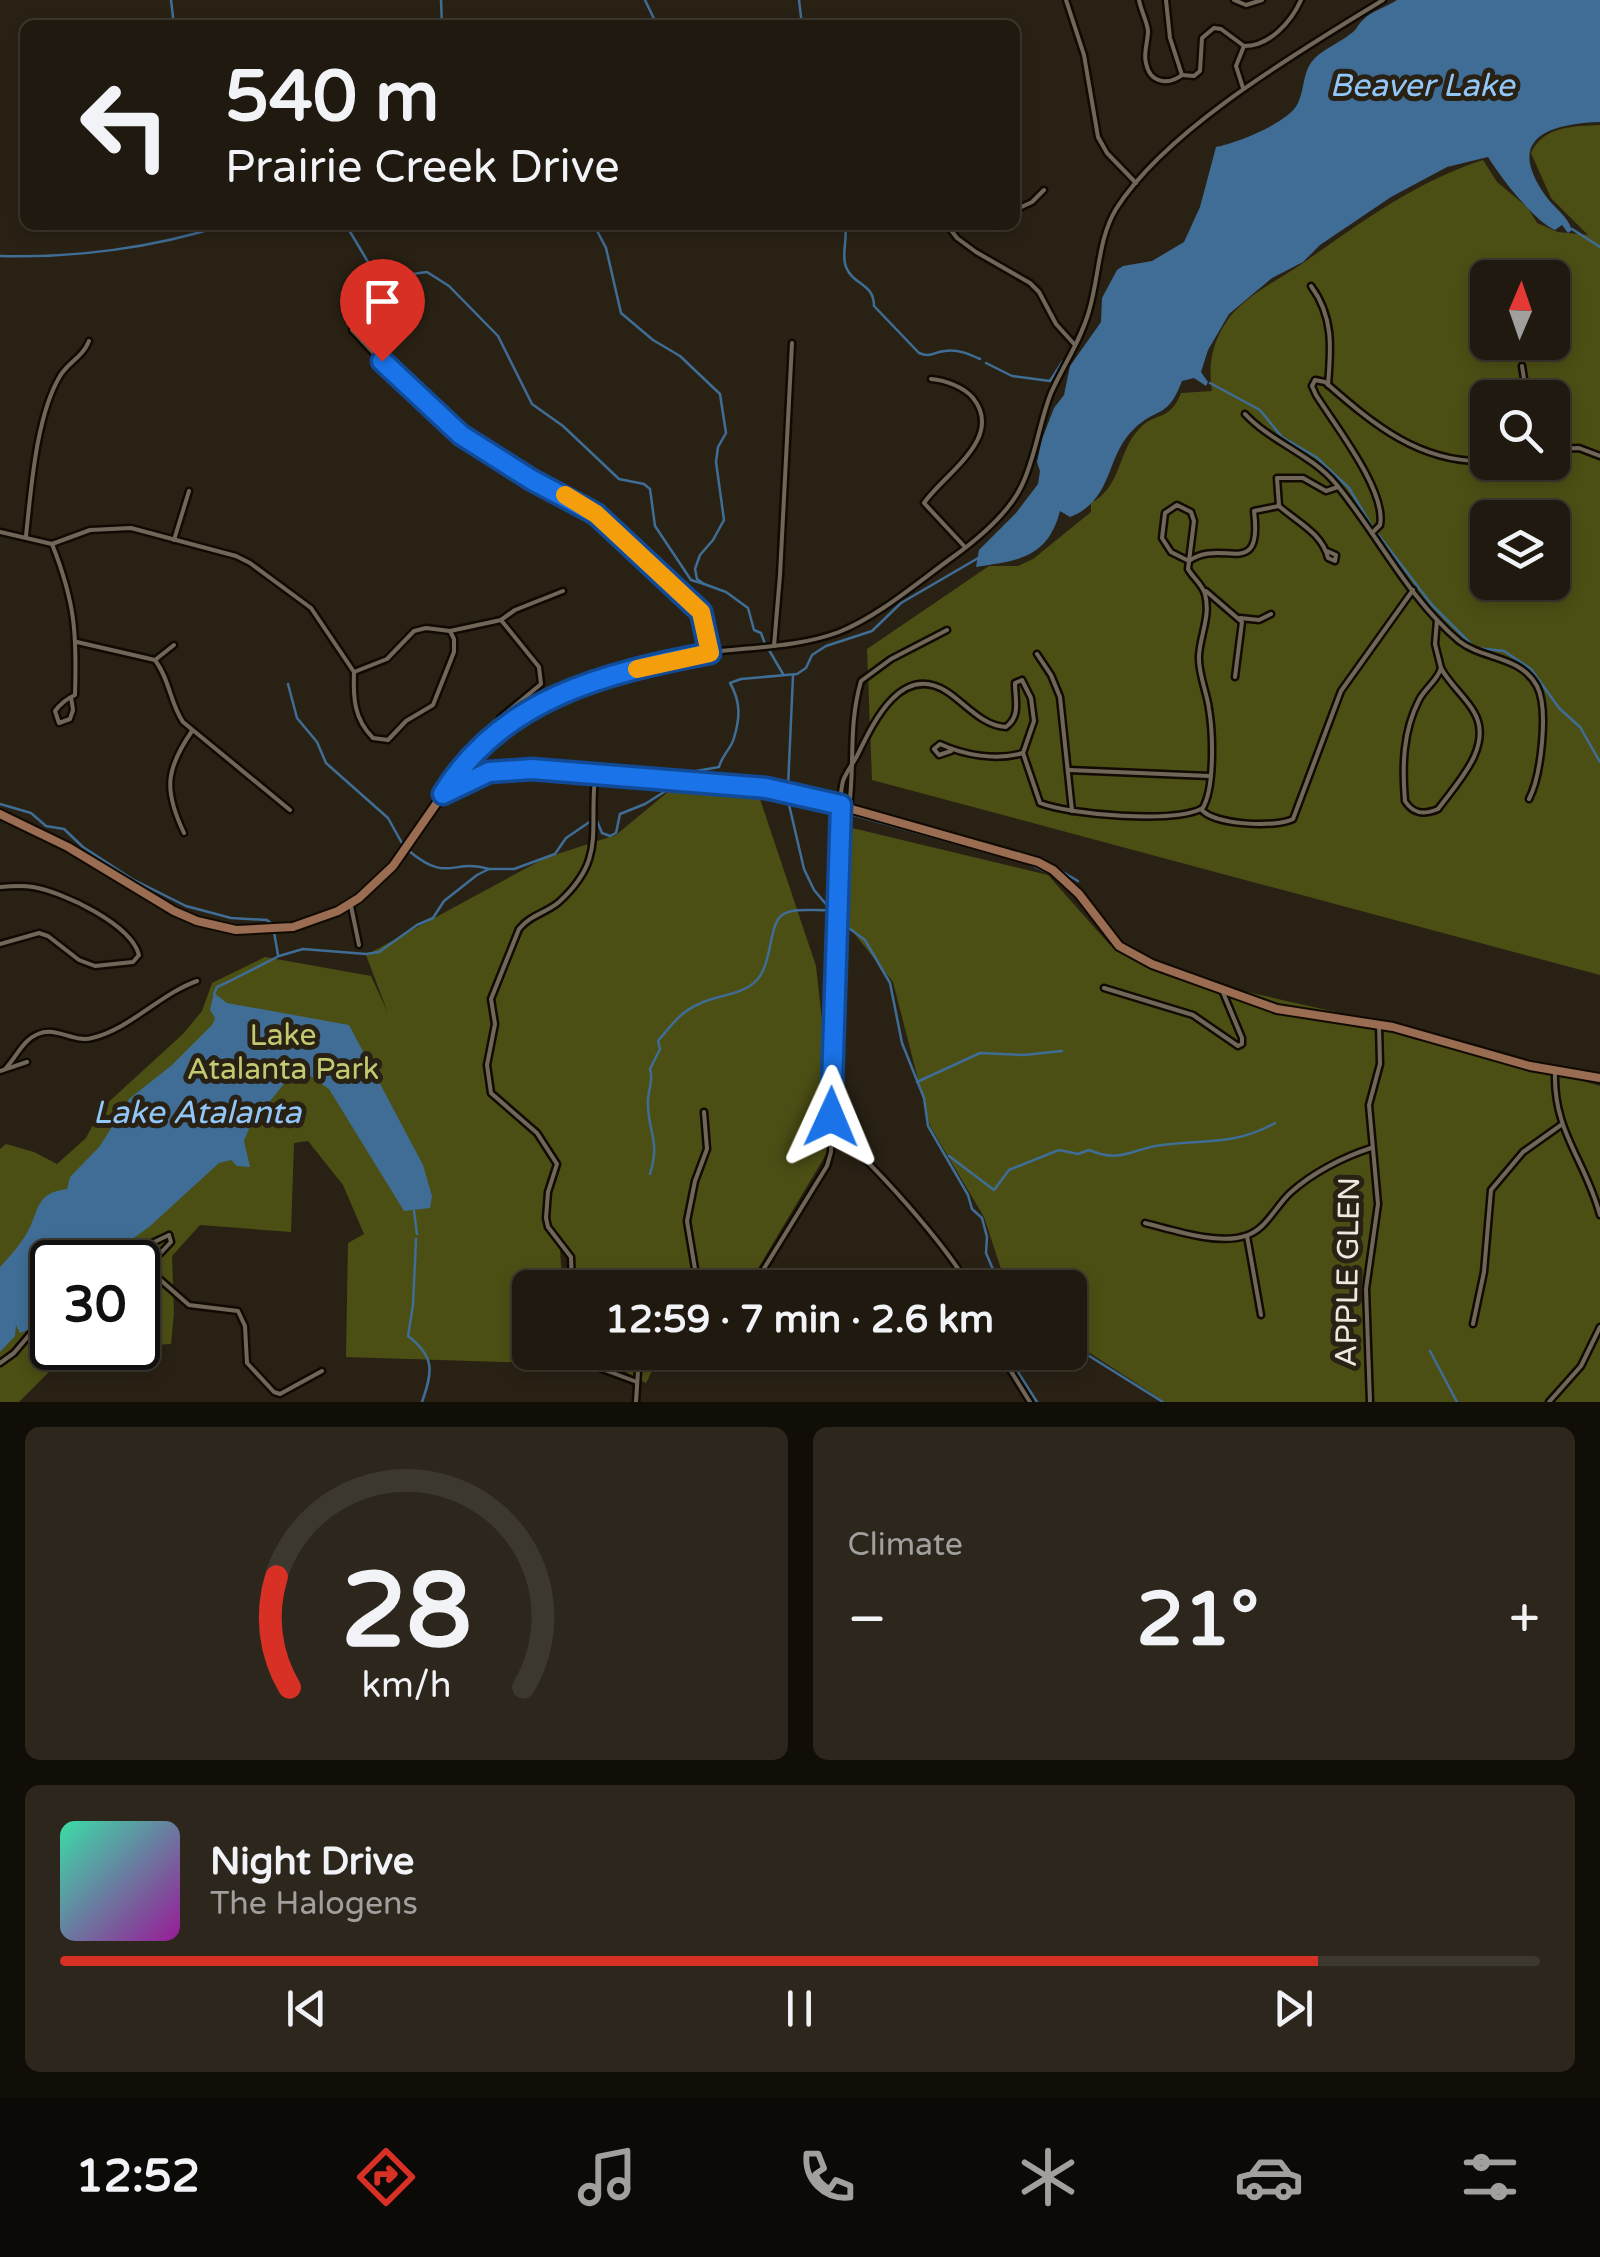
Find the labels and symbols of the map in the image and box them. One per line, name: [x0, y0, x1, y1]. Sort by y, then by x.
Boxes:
water label: Beaver Lake: [1330, 67, 1516, 105]
pin: [340, 259, 425, 362]
north arrow: [1470, 260, 1570, 360]
park label: Lake Atalanta Park: [187, 1017, 379, 1088]
position arrow: [779, 1065, 883, 1169]
water label: Lake Atalanta: [93, 1094, 302, 1132]
street label: APPLE GLEN: [1328, 1177, 1368, 1367]
speed limit sign: 30: [30, 1240, 160, 1370]

